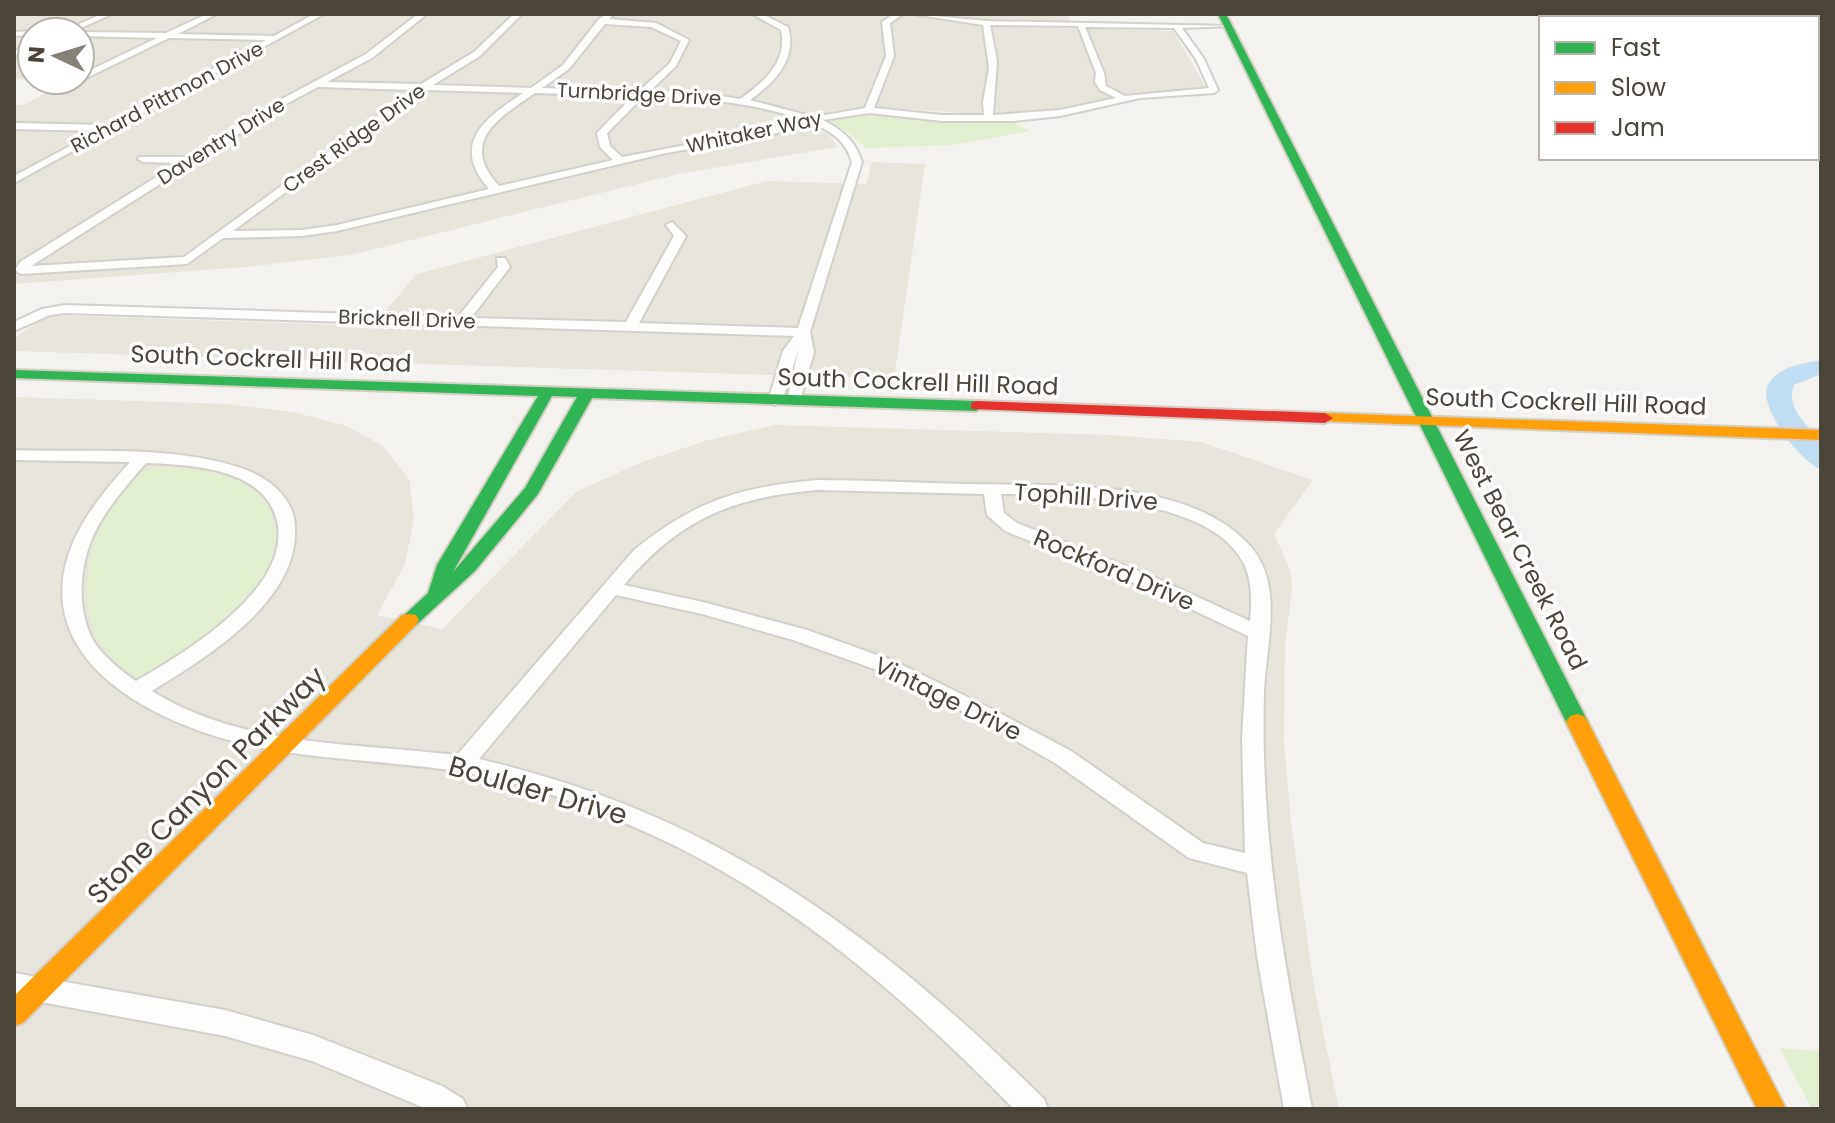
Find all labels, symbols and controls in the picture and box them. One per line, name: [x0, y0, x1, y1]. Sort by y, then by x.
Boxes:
north arrow: [16, 16, 96, 96]
legend: [1539, 16, 1819, 160]
text: Fast: [1611, 31, 1661, 64]
street label: Richard Pittmon Drive: [66, 34, 268, 160]
text: N: [21, 45, 53, 64]
text: Slow: [1611, 71, 1666, 104]
street label: Turnbridge Drive: [556, 76, 722, 112]
street label: Crest Ridge Drive: [277, 77, 431, 199]
street label: Daventry Drive: [152, 91, 290, 191]
street label: Whitaker Way: [684, 104, 824, 160]
text: Jam: [1611, 111, 1665, 144]
street label: Bricknell Drive: [338, 303, 476, 335]
street label: South Cockrell Hill Road: [130, 337, 412, 380]
street label: South Cockrell Hill Road: [777, 360, 1059, 403]
street label: South Cockrell Hill Road: [1425, 380, 1707, 423]
street label: West Bear Creek Road: [1445, 424, 1595, 676]
street label: Tophill Drive: [1013, 475, 1159, 518]
street label: Rockford Drive: [1029, 521, 1200, 618]
street label: Vintage Drive: [869, 649, 1027, 748]
street label: Stone Canyon Parkway: [79, 657, 334, 913]
street label: Boulder Drive: [444, 746, 632, 835]

